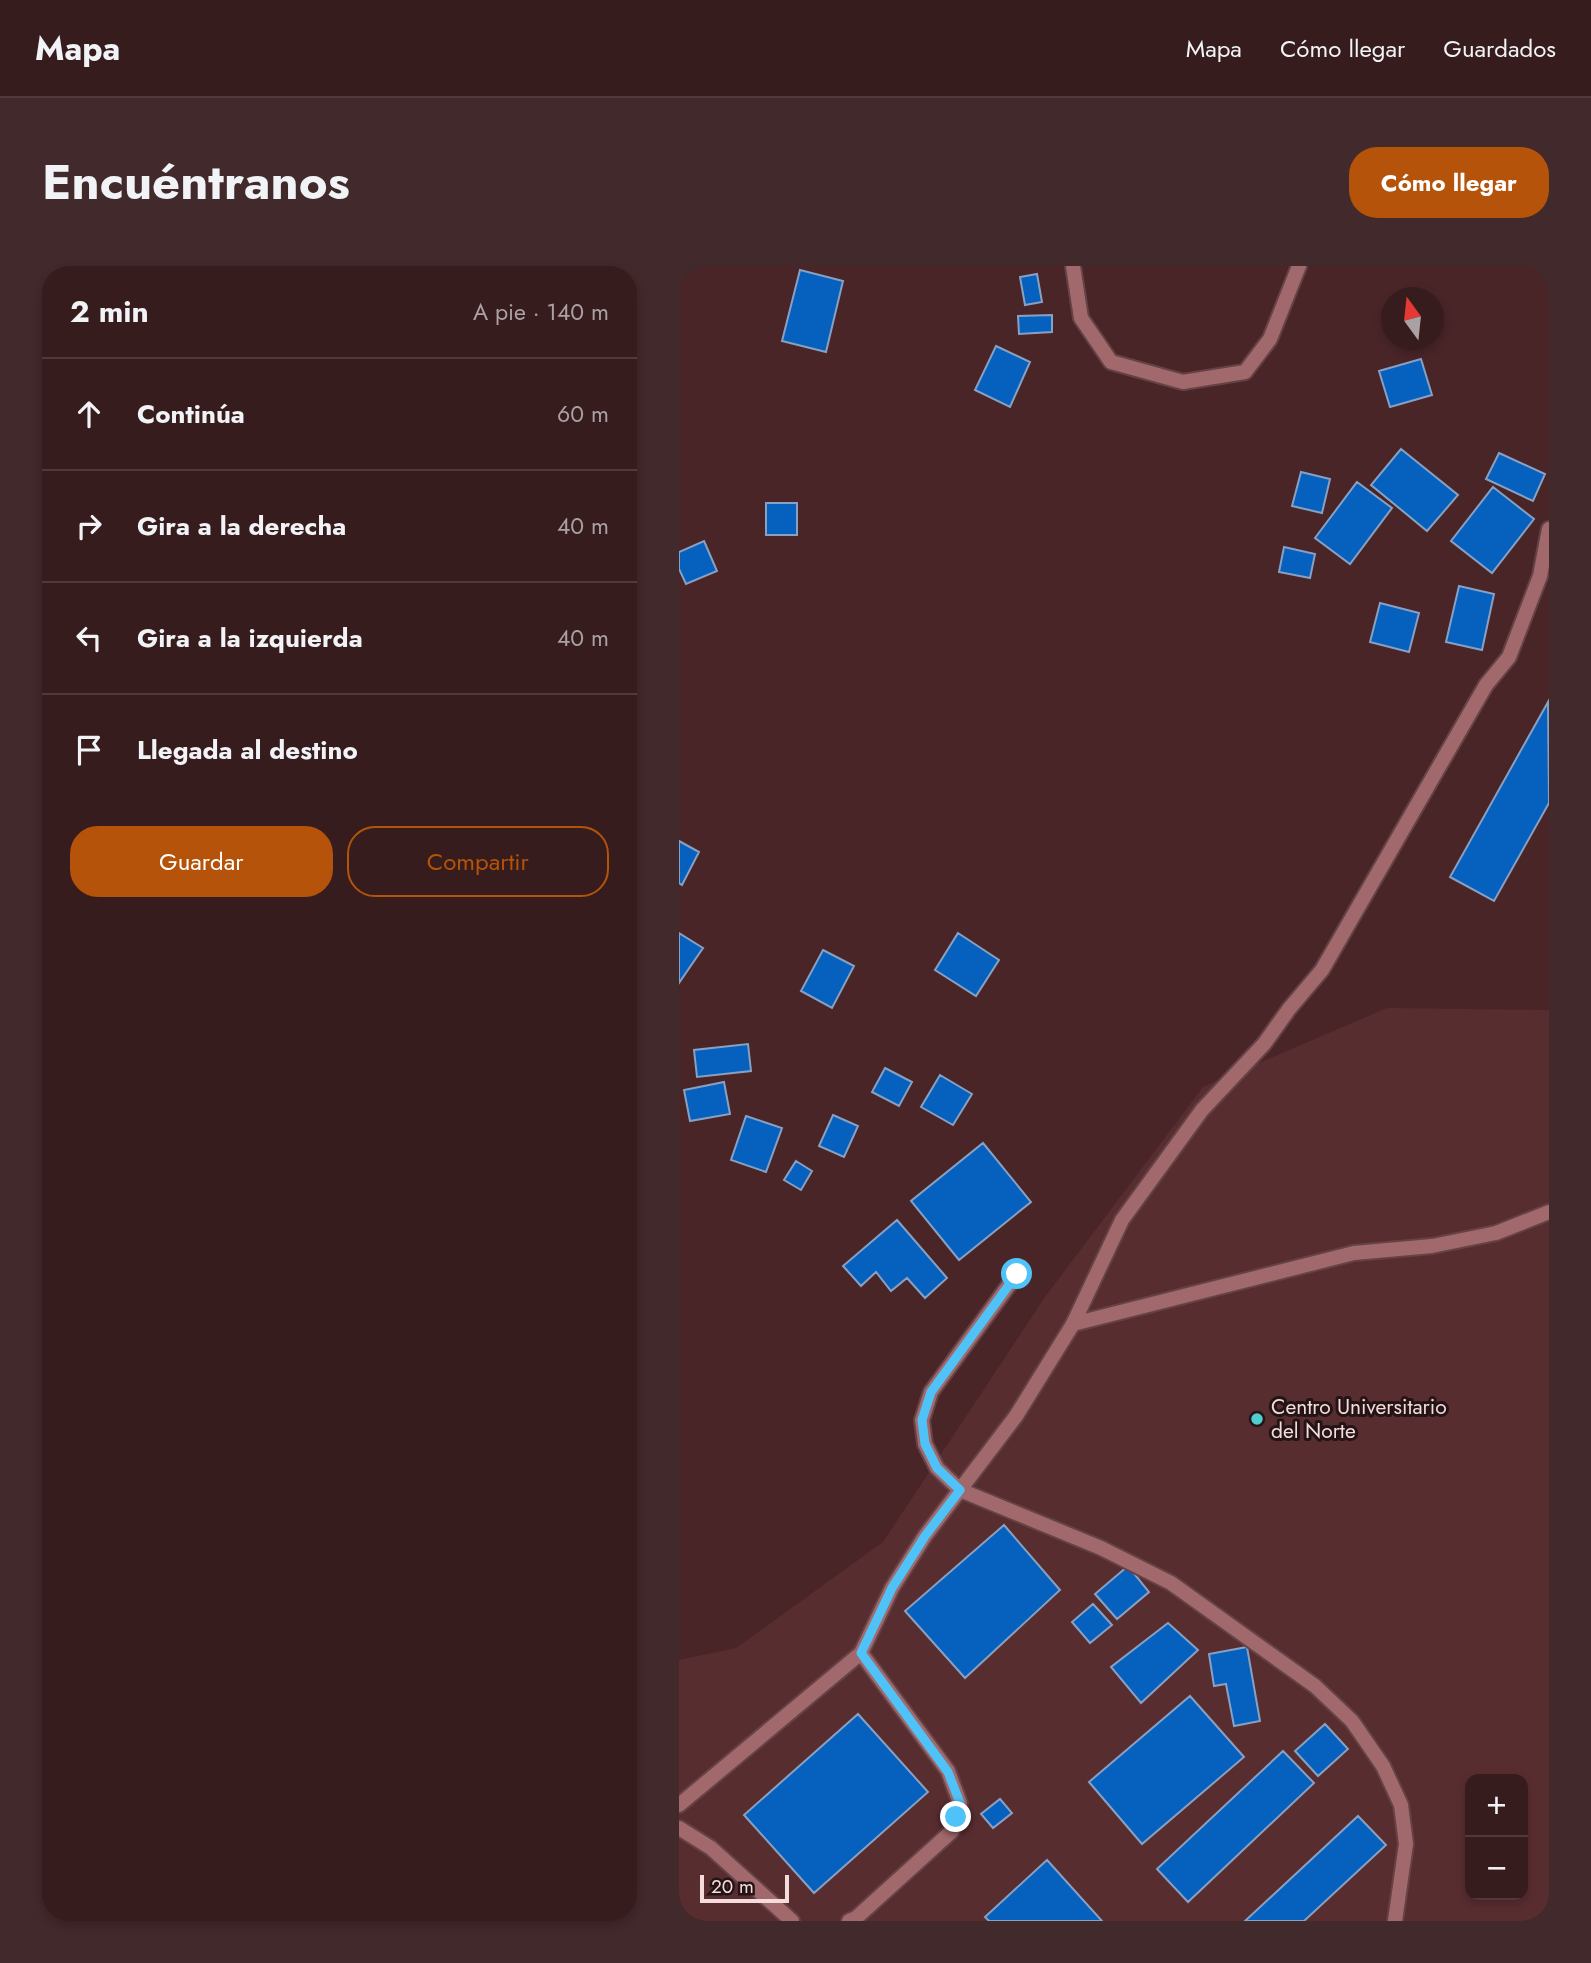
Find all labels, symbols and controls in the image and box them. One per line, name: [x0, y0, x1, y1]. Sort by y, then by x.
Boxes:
text: Mapa: [35, 25, 120, 72]
text: Mapa: [1186, 31, 1242, 66]
text: Cómo llegar: [1280, 31, 1405, 66]
text: Guardados: [1443, 31, 1556, 66]
text: Encuéntranos: [42, 147, 350, 217]
button: Cómo llegar: [1349, 147, 1549, 218]
north arrow: [1381, 287, 1444, 350]
text: 2 min: [70, 290, 149, 333]
text: A pie · 140 m: [473, 295, 609, 329]
icon: ahead: [70, 395, 108, 433]
text: Continúa: [137, 395, 245, 433]
text: 60 m: [557, 397, 609, 431]
icon: right: [70, 507, 108, 545]
text: Gira a la derecha: [137, 507, 346, 545]
text: 40 m: [557, 509, 609, 543]
icon: left: [70, 619, 108, 657]
text: Gira a la izquierda: [137, 619, 363, 657]
text: 40 m: [557, 621, 609, 655]
icon: arrive: [70, 731, 108, 769]
text: Llegada al destino: [137, 731, 358, 769]
button: Guardar: [70, 826, 333, 897]
button: Compartir: [347, 826, 609, 897]
route start: [1001, 1258, 1032, 1289]
place label: Centro Universitario del Norte: [1271, 1392, 1447, 1446]
marker: Centro Universitario del Norte: [1249, 1411, 1265, 1427]
map controls: [1465, 1774, 1528, 1900]
button: +: [1465, 1774, 1528, 1837]
route end: [940, 1801, 971, 1832]
button: −: [1465, 1837, 1528, 1900]
scale bar: [700, 1872, 789, 1904]
text: 20 m: [711, 1873, 754, 1900]

